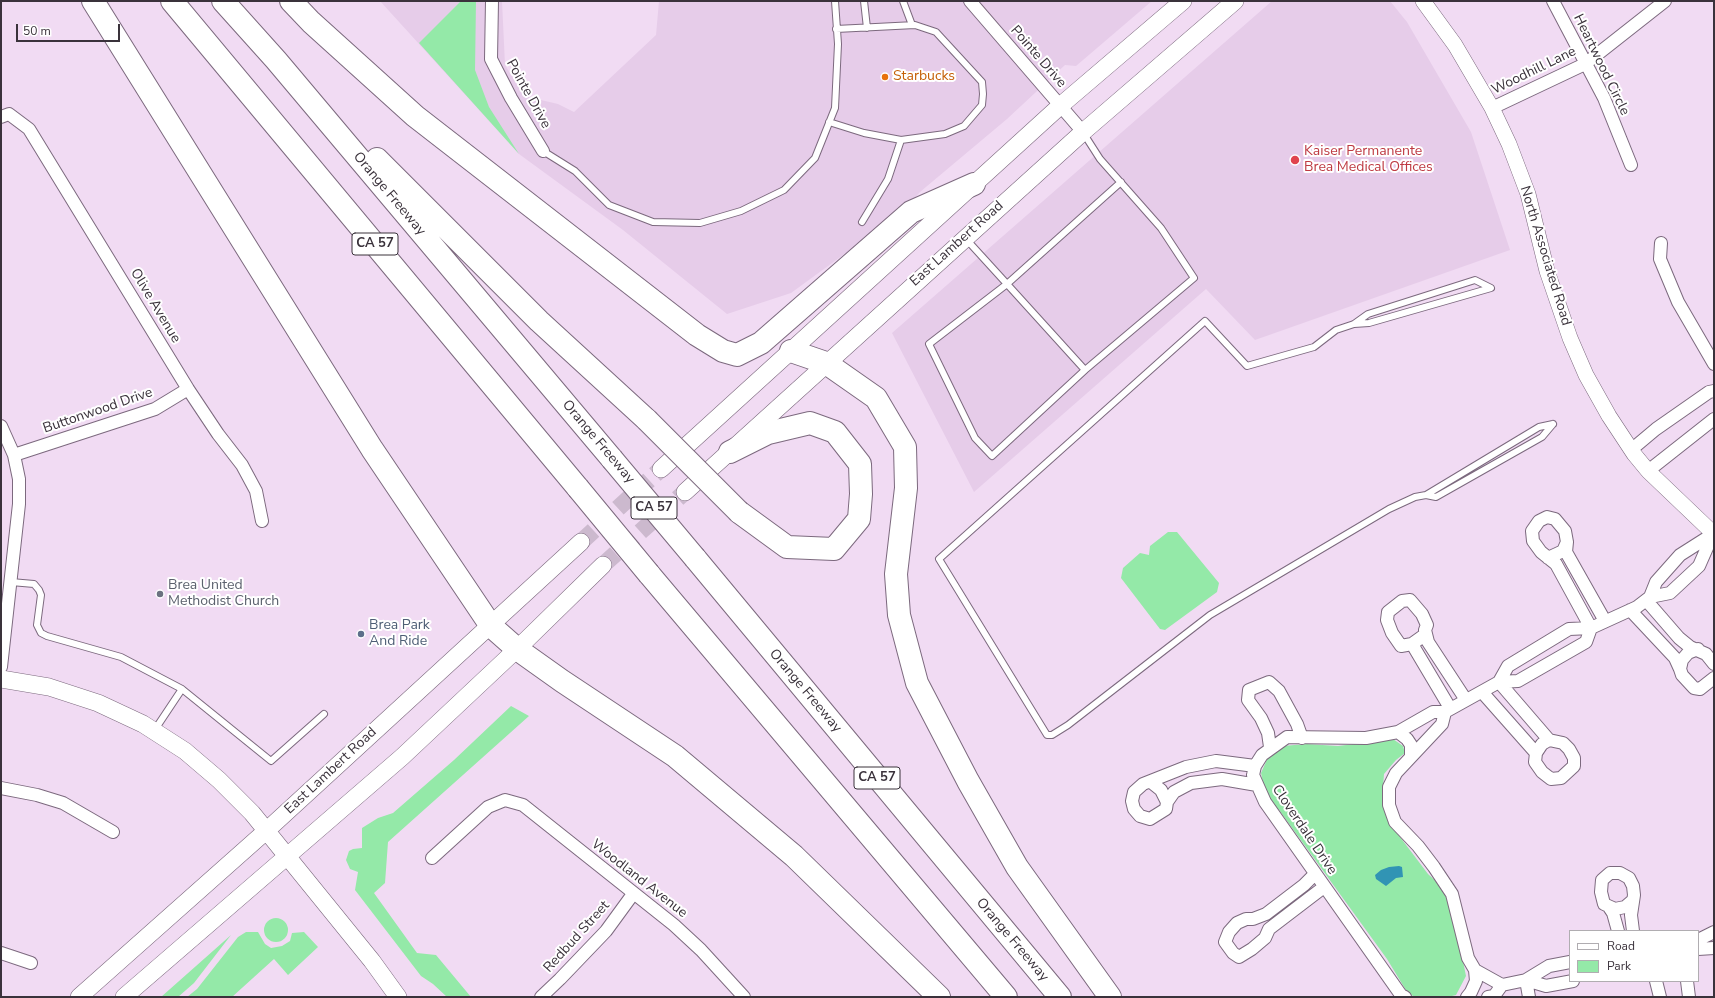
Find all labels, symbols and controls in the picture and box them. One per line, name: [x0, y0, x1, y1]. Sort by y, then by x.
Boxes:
street label: Heartwood Circle: [1569, 12, 1633, 118]
scale bar: [18, 16, 122, 42]
text: 50 m: [23, 23, 51, 39]
street label: Pointe Drive: [1007, 23, 1069, 91]
street label: Woodhill Lane: [1489, 43, 1579, 99]
street label: Pointe Drive: [502, 56, 554, 132]
place label: Starbucks: [893, 69, 955, 85]
marker: Starbucks: [880, 72, 890, 82]
place label: Kaiser Permanente Brea Medical Offices: [1304, 144, 1433, 176]
street label: Orange Freeway: [349, 149, 429, 239]
marker: Kaiser Permanente Brea Medical Offices: [1289, 154, 1301, 166]
street label: North Associated Road: [1516, 184, 1574, 328]
street label: East Lambert Road: [907, 198, 1007, 290]
road number: CA 57: [352, 233, 398, 255]
street label: Olive Avenue: [126, 266, 184, 346]
street label: Buttonwood Drive: [41, 384, 155, 438]
street label: Orange Freeway: [558, 397, 638, 487]
road number: CA 57: [631, 497, 677, 519]
place label: Brea United Methodist Church: [168, 578, 279, 610]
marker: Brea United Methodist Church: [155, 589, 165, 599]
place label: Brea Park And Ride: [369, 618, 430, 650]
marker: Brea Park And Ride: [356, 629, 366, 639]
street label: Orange Freeway: [765, 646, 845, 736]
street label: East Lambert Road: [281, 724, 381, 818]
road number: CA 57: [854, 767, 900, 789]
street label: Cloverdale Drive: [1268, 782, 1340, 878]
street label: Woodland Avenue: [588, 836, 690, 922]
street label: Orange Freeway: [972, 895, 1052, 985]
street label: Redbud Street: [540, 898, 614, 976]
legend: [1569, 930, 1699, 982]
text: Road: [1607, 938, 1635, 954]
text: Park: [1607, 958, 1631, 974]

